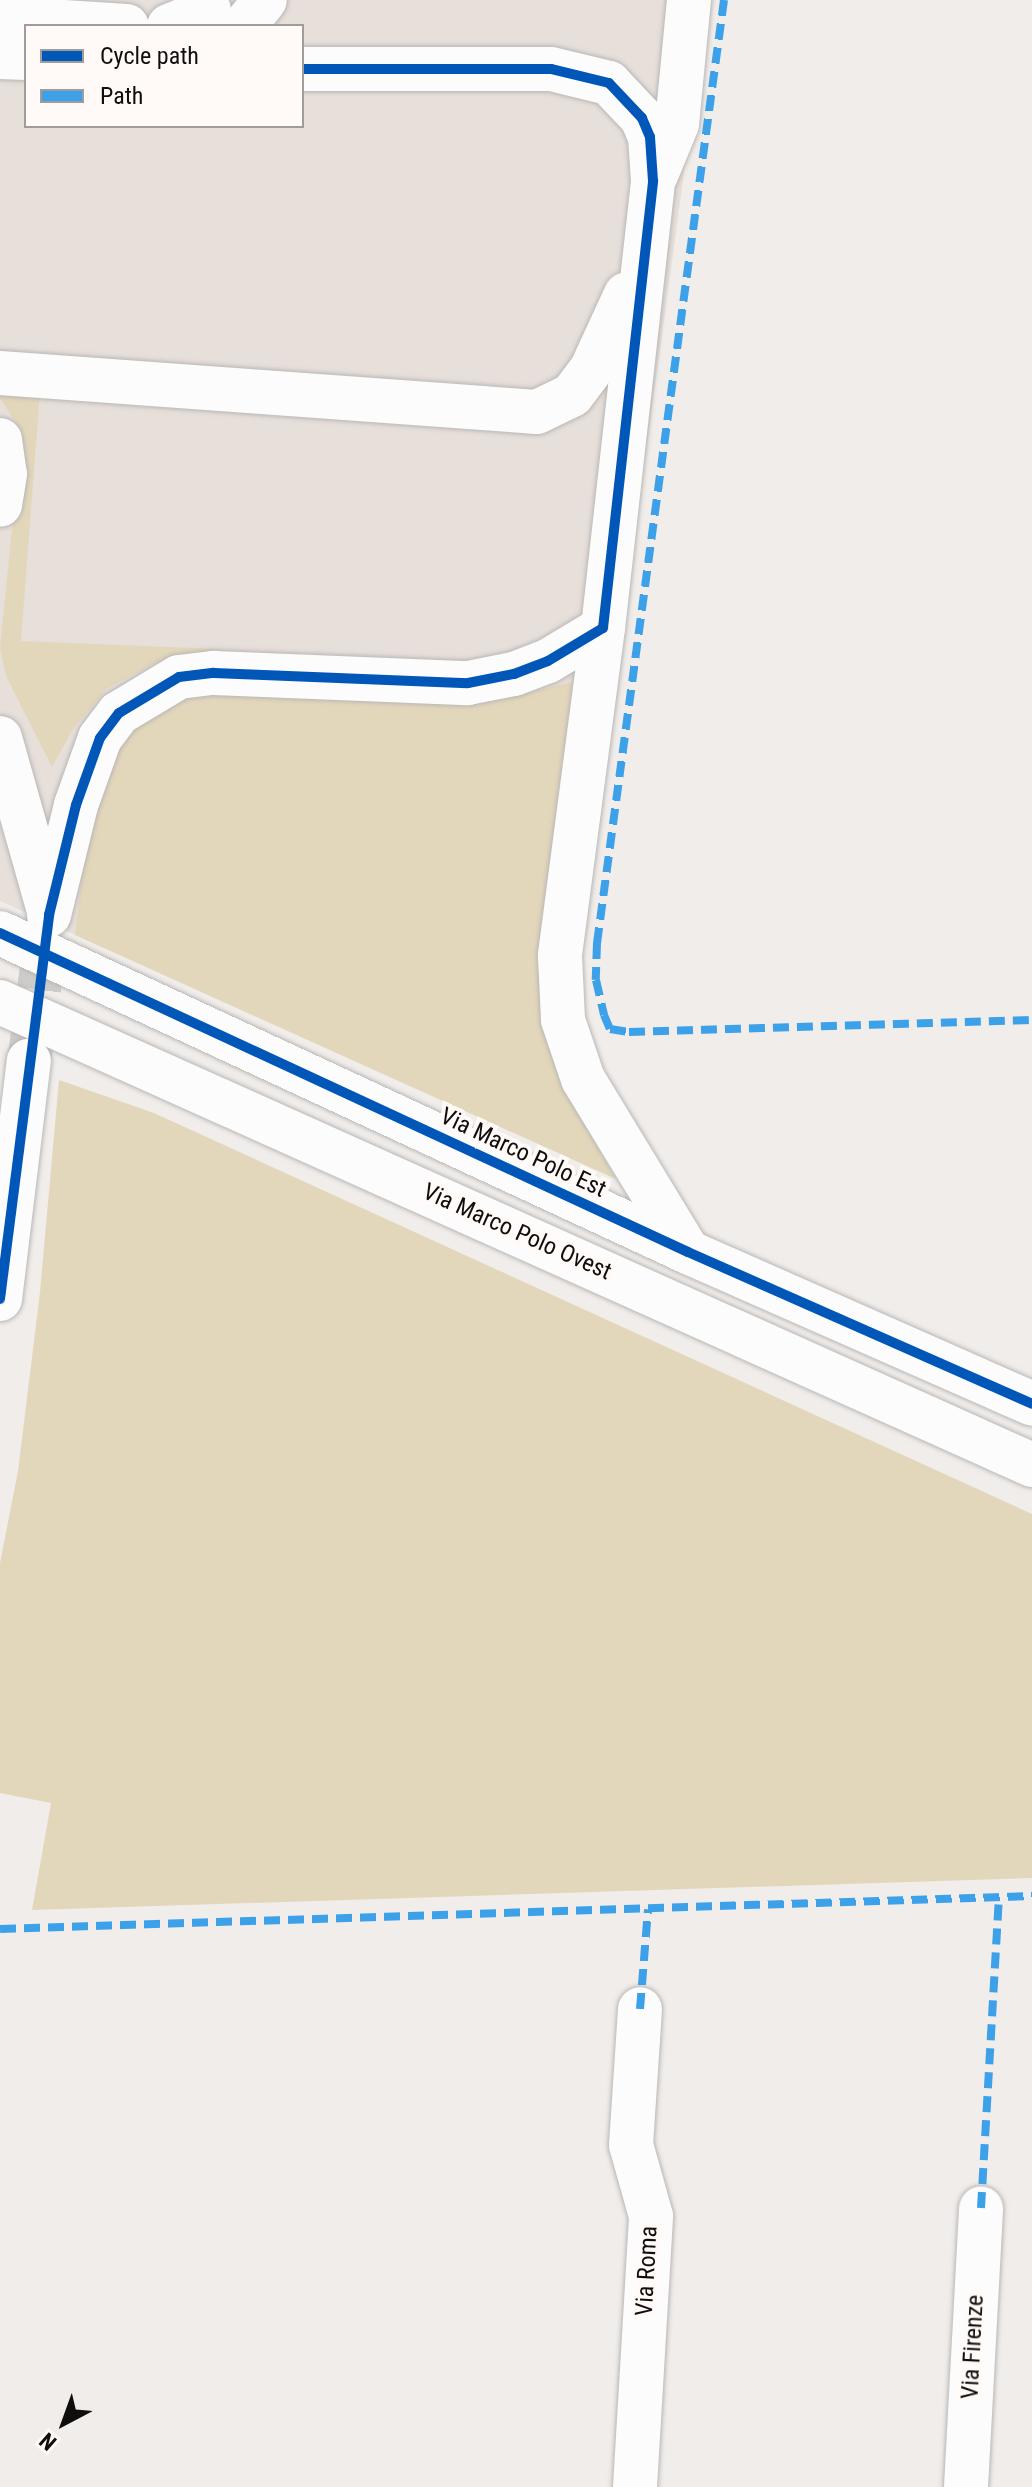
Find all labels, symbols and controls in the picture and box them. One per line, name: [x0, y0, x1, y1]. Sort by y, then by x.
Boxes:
legend: [24, 24, 304, 128]
text: Cycle path: [100, 42, 199, 70]
text: Path: [100, 82, 143, 110]
street label: Via Marco Polo Est: [436, 1102, 610, 1204]
street label: Via Marco Polo Ovest: [418, 1177, 616, 1287]
street label: Via Roma: [630, 2225, 664, 2317]
street label: Via Firenze: [956, 2294, 990, 2400]
north arrow: [24, 2383, 104, 2463]
text: N: [35, 2428, 61, 2455]

